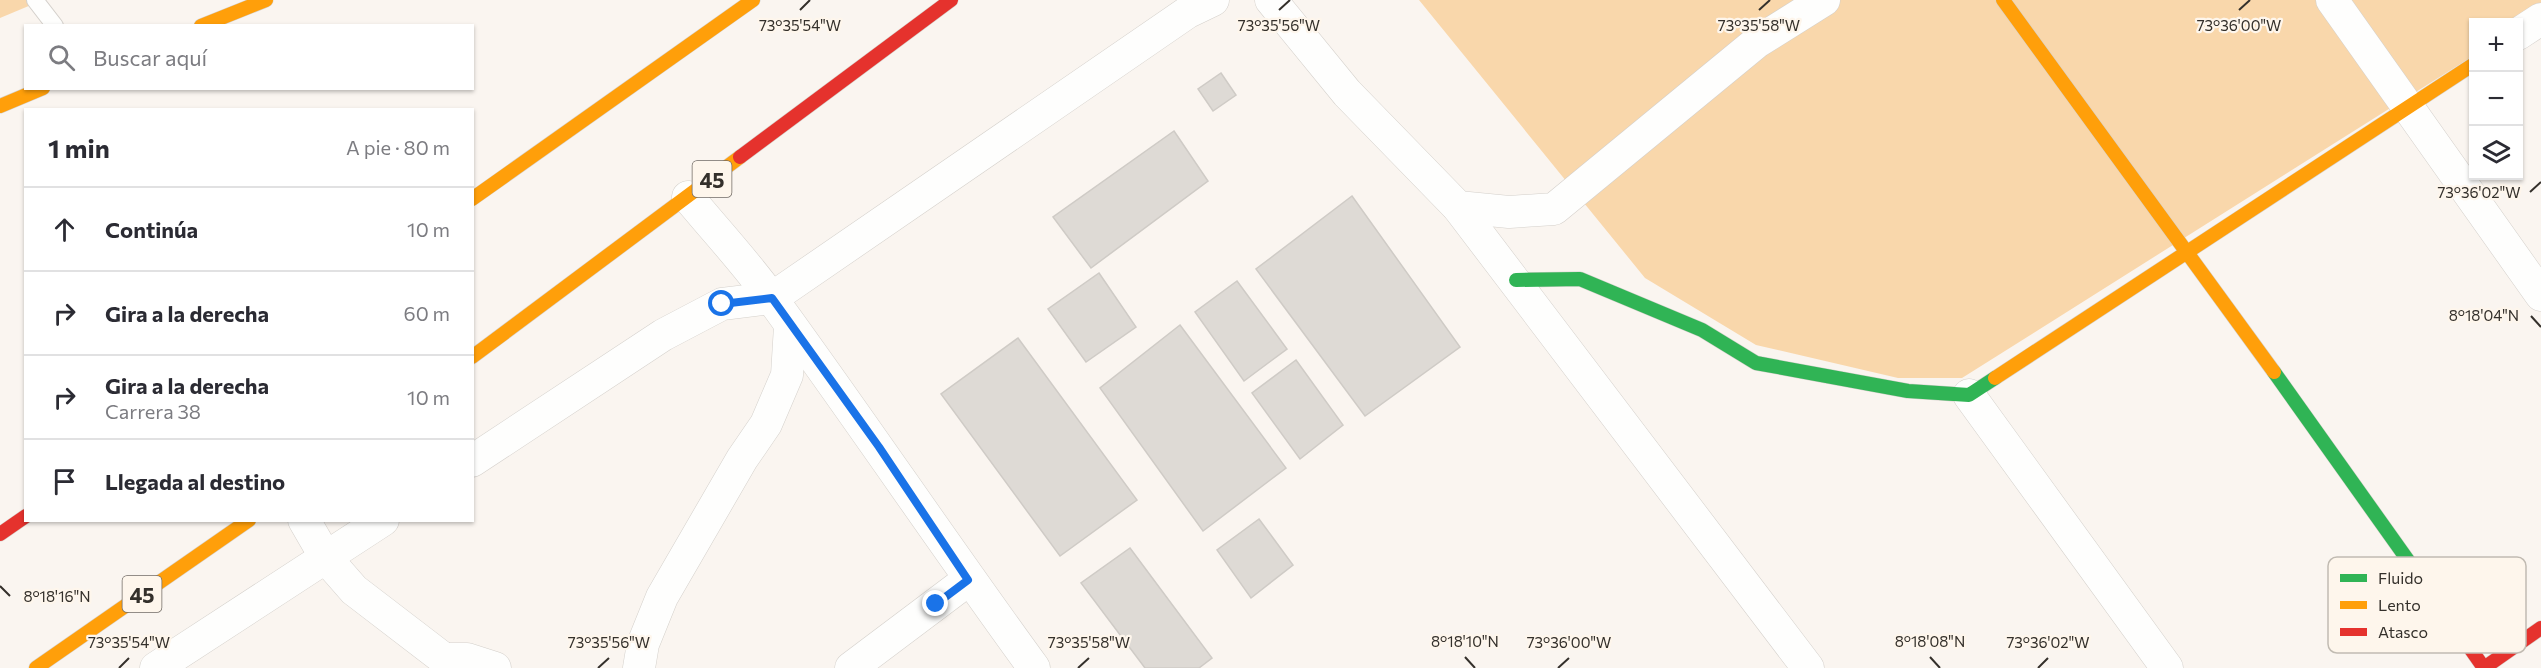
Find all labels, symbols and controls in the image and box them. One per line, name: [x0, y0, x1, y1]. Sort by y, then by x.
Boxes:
text: 73°35'54"W: [759, 16, 841, 34]
text: 73°35'56"W: [1238, 16, 1320, 34]
text: 73°35'58"W: [1718, 16, 1800, 34]
text: 73°36'00"W: [2197, 16, 2281, 34]
map controls: [2469, 18, 2523, 180]
button: +: [2469, 18, 2523, 72]
search box: [24, 24, 474, 90]
icon: search: [45, 41, 78, 74]
text: Buscar aquí: [93, 44, 207, 71]
button: −: [2469, 72, 2523, 126]
button: layers: [2469, 126, 2523, 180]
text: 1 min: [48, 132, 110, 163]
text: A pie · 80 m: [346, 135, 450, 159]
road number: 45: [692, 161, 732, 197]
text: 73°36'02"W: [2437, 183, 2521, 201]
icon: ahead: [48, 213, 81, 246]
text: Continúa: [105, 216, 198, 243]
text: 10 m: [407, 217, 450, 241]
route start: [708, 290, 734, 316]
icon: right: [48, 297, 81, 330]
text: Gira a la derecha: [105, 300, 269, 327]
text: 60 m: [404, 301, 450, 325]
text: 8°18'04"N: [2449, 306, 2519, 324]
text: Gira a la derecha: [105, 372, 269, 399]
icon: right: [48, 381, 81, 414]
text: 10 m: [407, 385, 450, 409]
text: Carrera 38: [105, 399, 201, 423]
icon: arrive: [48, 465, 81, 498]
text: Llegada al destino: [105, 468, 285, 495]
legend: [2328, 557, 2526, 653]
text: Fluido: [2378, 568, 2423, 587]
road number: 45: [122, 576, 162, 612]
text: 8°18'16"N: [23, 587, 91, 605]
route end: [922, 590, 948, 616]
text: Lento: [2378, 595, 2421, 614]
text: Atasco: [2378, 622, 2428, 641]
text: 8°18'10"N: [1431, 632, 1499, 650]
text: 8°18'08"N: [1895, 632, 1965, 650]
text: 73°35'54"W: [88, 633, 170, 651]
text: 73°35'56"W: [568, 633, 650, 651]
text: 73°35'58"W: [1048, 633, 1130, 651]
text: 73°36'00"W: [1527, 633, 1611, 651]
text: 73°36'02"W: [2006, 633, 2090, 651]

